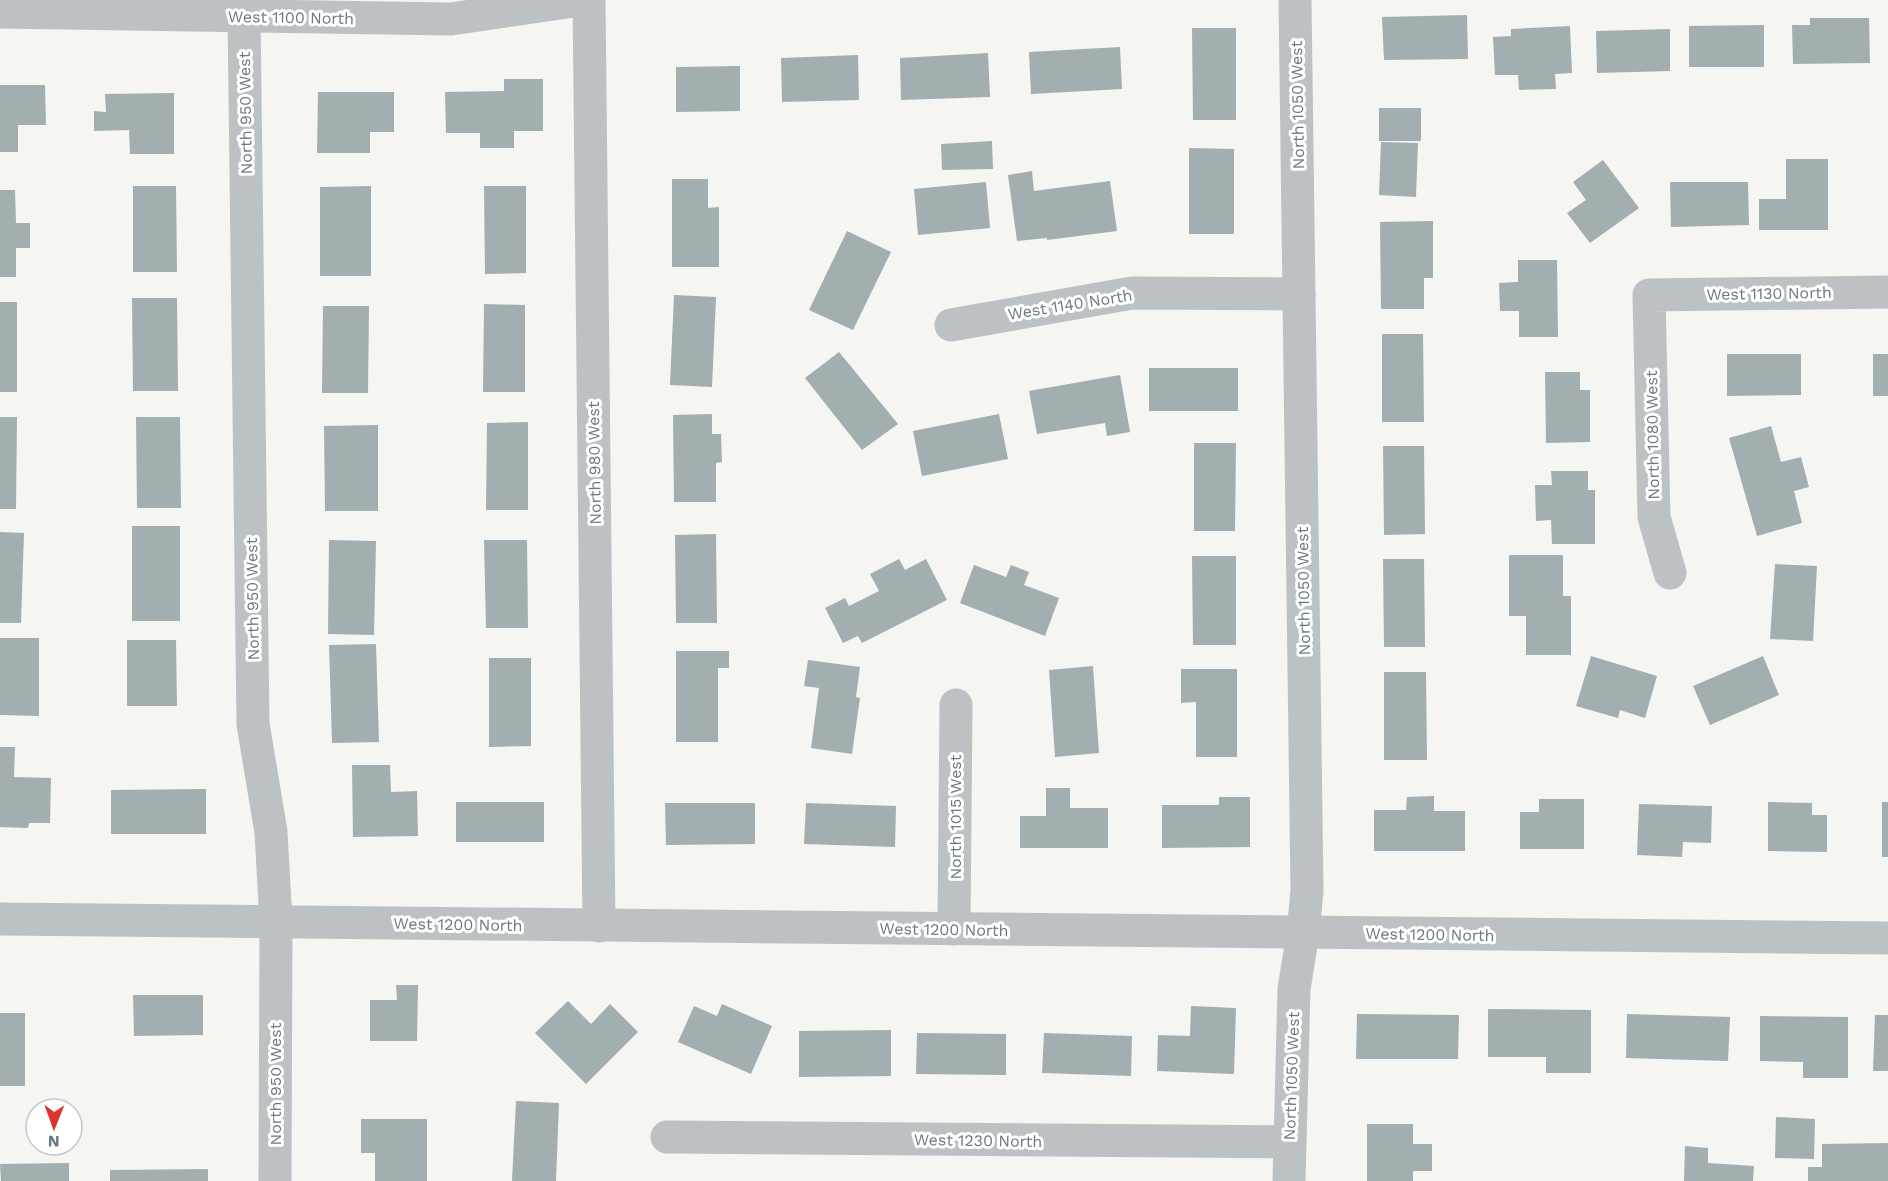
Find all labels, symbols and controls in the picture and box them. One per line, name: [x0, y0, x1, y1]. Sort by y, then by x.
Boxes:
street label: West 1100 North: [228, 7, 354, 28]
street label: North 1050 West: [1287, 40, 1308, 170]
street label: North 950 West: [235, 51, 256, 175]
street label: West 1130 North: [1706, 283, 1832, 304]
street label: West 1140 North: [1006, 285, 1134, 324]
street label: North 1080 West: [1642, 370, 1663, 500]
street label: North 980 West: [584, 401, 605, 525]
street label: North 1050 West: [1293, 526, 1314, 656]
street label: North 950 West: [242, 537, 263, 661]
street label: North 1015 West: [946, 754, 965, 880]
street label: West 1200 North: [393, 914, 523, 935]
street label: West 1200 North: [879, 919, 1009, 940]
street label: West 1200 North: [1365, 924, 1495, 945]
street label: North 1050 West: [1280, 1011, 1303, 1141]
street label: North 950 West: [266, 1022, 285, 1145]
north arrow: [24, 1097, 84, 1157]
street label: West 1230 North: [914, 1130, 1042, 1151]
text: N: [48, 1132, 60, 1151]

